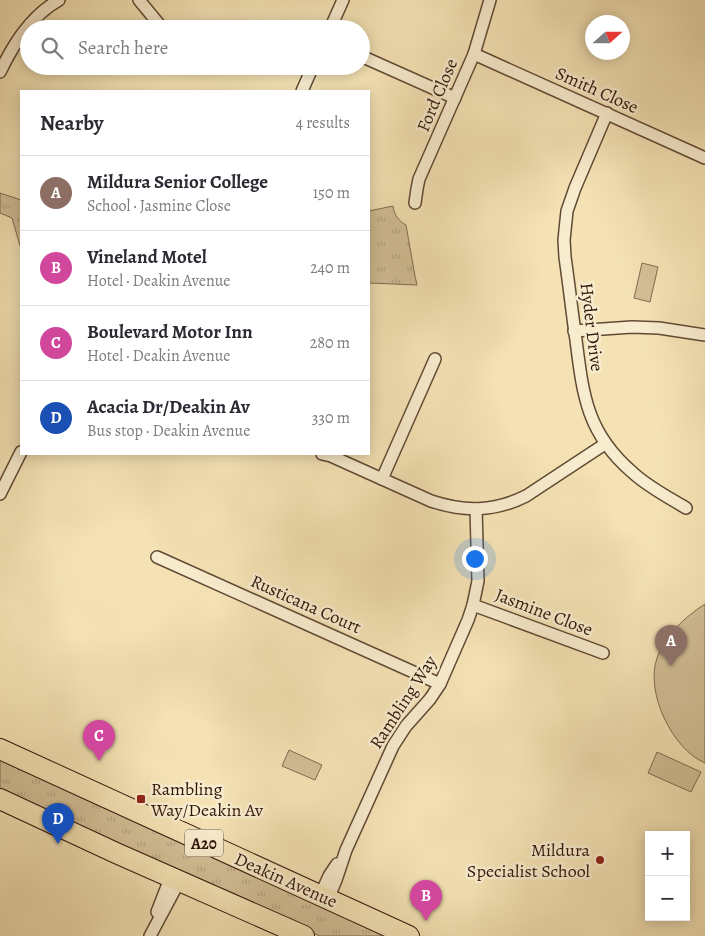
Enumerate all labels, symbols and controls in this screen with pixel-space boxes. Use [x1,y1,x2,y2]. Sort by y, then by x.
north arrow [585,15,630,60]
search box [20,20,370,75]
icon: search [38,34,66,62]
text: Search here [78,35,168,61]
street label: Ford Close [411,55,463,135]
street label: Smith Close [552,61,642,119]
text: Nearby [40,109,103,137]
text: 4 results [296,112,350,134]
text: Mildura Senior College [87,169,268,195]
text: A [51,182,61,204]
text: 150 m [313,182,350,204]
text: School · Jasmine Close [87,195,231,217]
text: Vineland Motel [87,244,207,270]
text: B [51,257,61,279]
text: 240 m [310,257,350,279]
text: Hotel · Deakin Avenue [87,270,231,292]
street label: Hyder Drive [575,281,609,373]
text: Boulevard Motor Inn [87,319,253,345]
text: C [51,332,61,354]
text: 280 m [310,332,350,354]
text: Hotel · Deakin Avenue [87,345,231,367]
text: Acacia Dr/Deakin Av [87,394,250,420]
text: D [50,407,62,429]
text: 330 m [312,407,350,429]
text: Bus stop · Deakin Avenue [87,420,250,442]
your location [462,546,488,572]
street label: Rusticana Court [247,569,365,639]
street label: Jasmine Close [492,582,596,642]
pin: A [655,625,687,666]
street label: Rambling Way [364,650,443,753]
pin: C [83,720,115,761]
place label: Rambling Way/Deakin Av [150,777,264,822]
marker: Rambling Way/Deakin Av [135,793,147,805]
pin: D [42,803,74,844]
road number: A20 [185,830,223,856]
map controls [645,831,690,921]
button: + [645,831,690,876]
place label: Mildura Specialist School [467,838,591,883]
street label: Deakin Avenue [231,847,341,913]
marker: Mildura Specialist School [594,854,606,866]
button: − [645,876,690,921]
pin: B [410,880,442,921]

